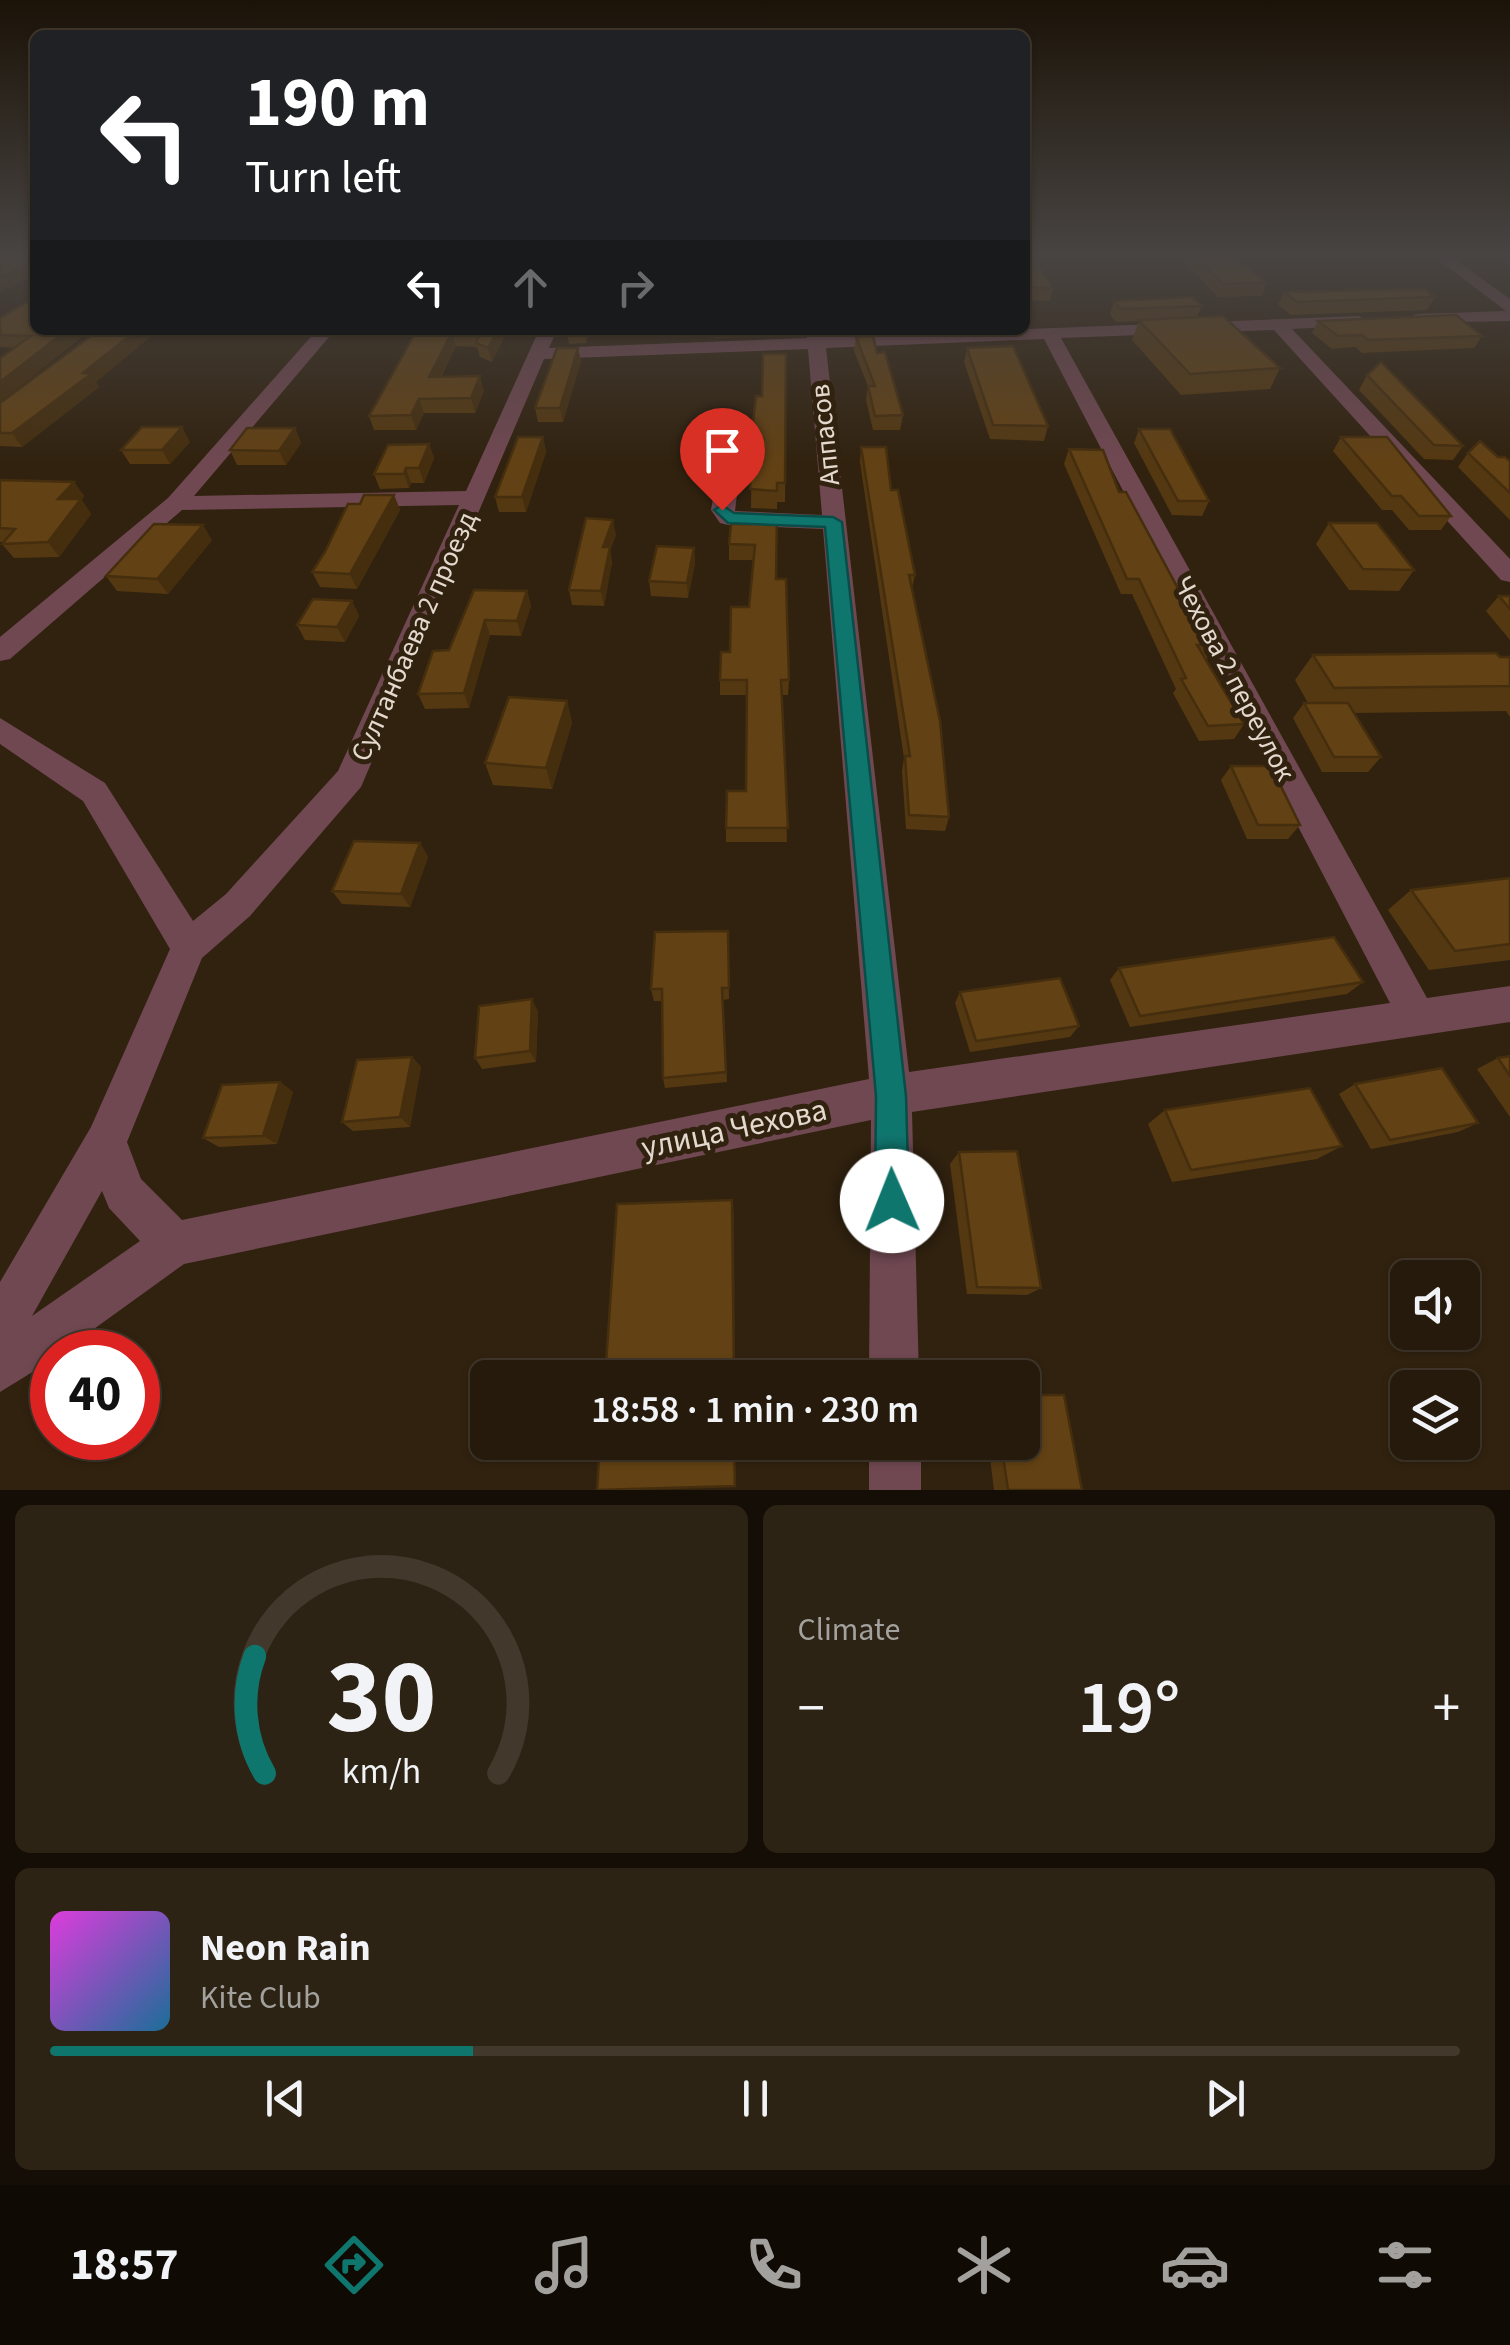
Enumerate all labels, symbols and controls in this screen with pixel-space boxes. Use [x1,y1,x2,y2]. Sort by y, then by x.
text: 190 m [245,53,430,153]
icon: left [80,70,210,200]
text: Turn left [245,146,401,210]
icon: left [398,260,453,315]
icon: ahead [503,260,558,315]
icon: right [608,260,663,315]
street label: Аппасов [800,382,850,488]
pin [680,408,765,511]
icon: arrive [695,423,750,478]
street label: Султанбаева 2 проезд [341,505,487,768]
street label: Чехова 2 переулок [1163,569,1305,788]
street label: улица Чехова [637,1087,831,1171]
position arrow [840,1149,944,1253]
map controls [1390,1260,1480,1460]
button: sound [1390,1260,1480,1350]
speed limit sign: 40 [30,1330,160,1460]
button: layers [1390,1370,1480,1460]
text: 18:58 · 1 min · 230 m [591,1383,919,1437]
text: Climate [798,1607,900,1653]
text: 30 [326,1625,436,1773]
text: 19° [1077,1655,1180,1762]
text: − [798,1670,825,1748]
text: + [1433,1670,1460,1748]
text: km/h [342,1746,421,1797]
text: Neon Rain [200,1921,371,1975]
text: Kite Club [200,1975,321,2021]
icon: previous [258,2071,313,2126]
icon: pause [728,2071,783,2126]
icon: next [1198,2071,1253,2126]
icon: directions [319,2230,389,2300]
icon: music [529,2230,599,2300]
icon: phone [739,2230,809,2300]
icon: climate [949,2230,1019,2300]
icon: car [1160,2230,1230,2300]
icon: filters [1370,2230,1440,2300]
text: 18:57 [70,2233,179,2297]

